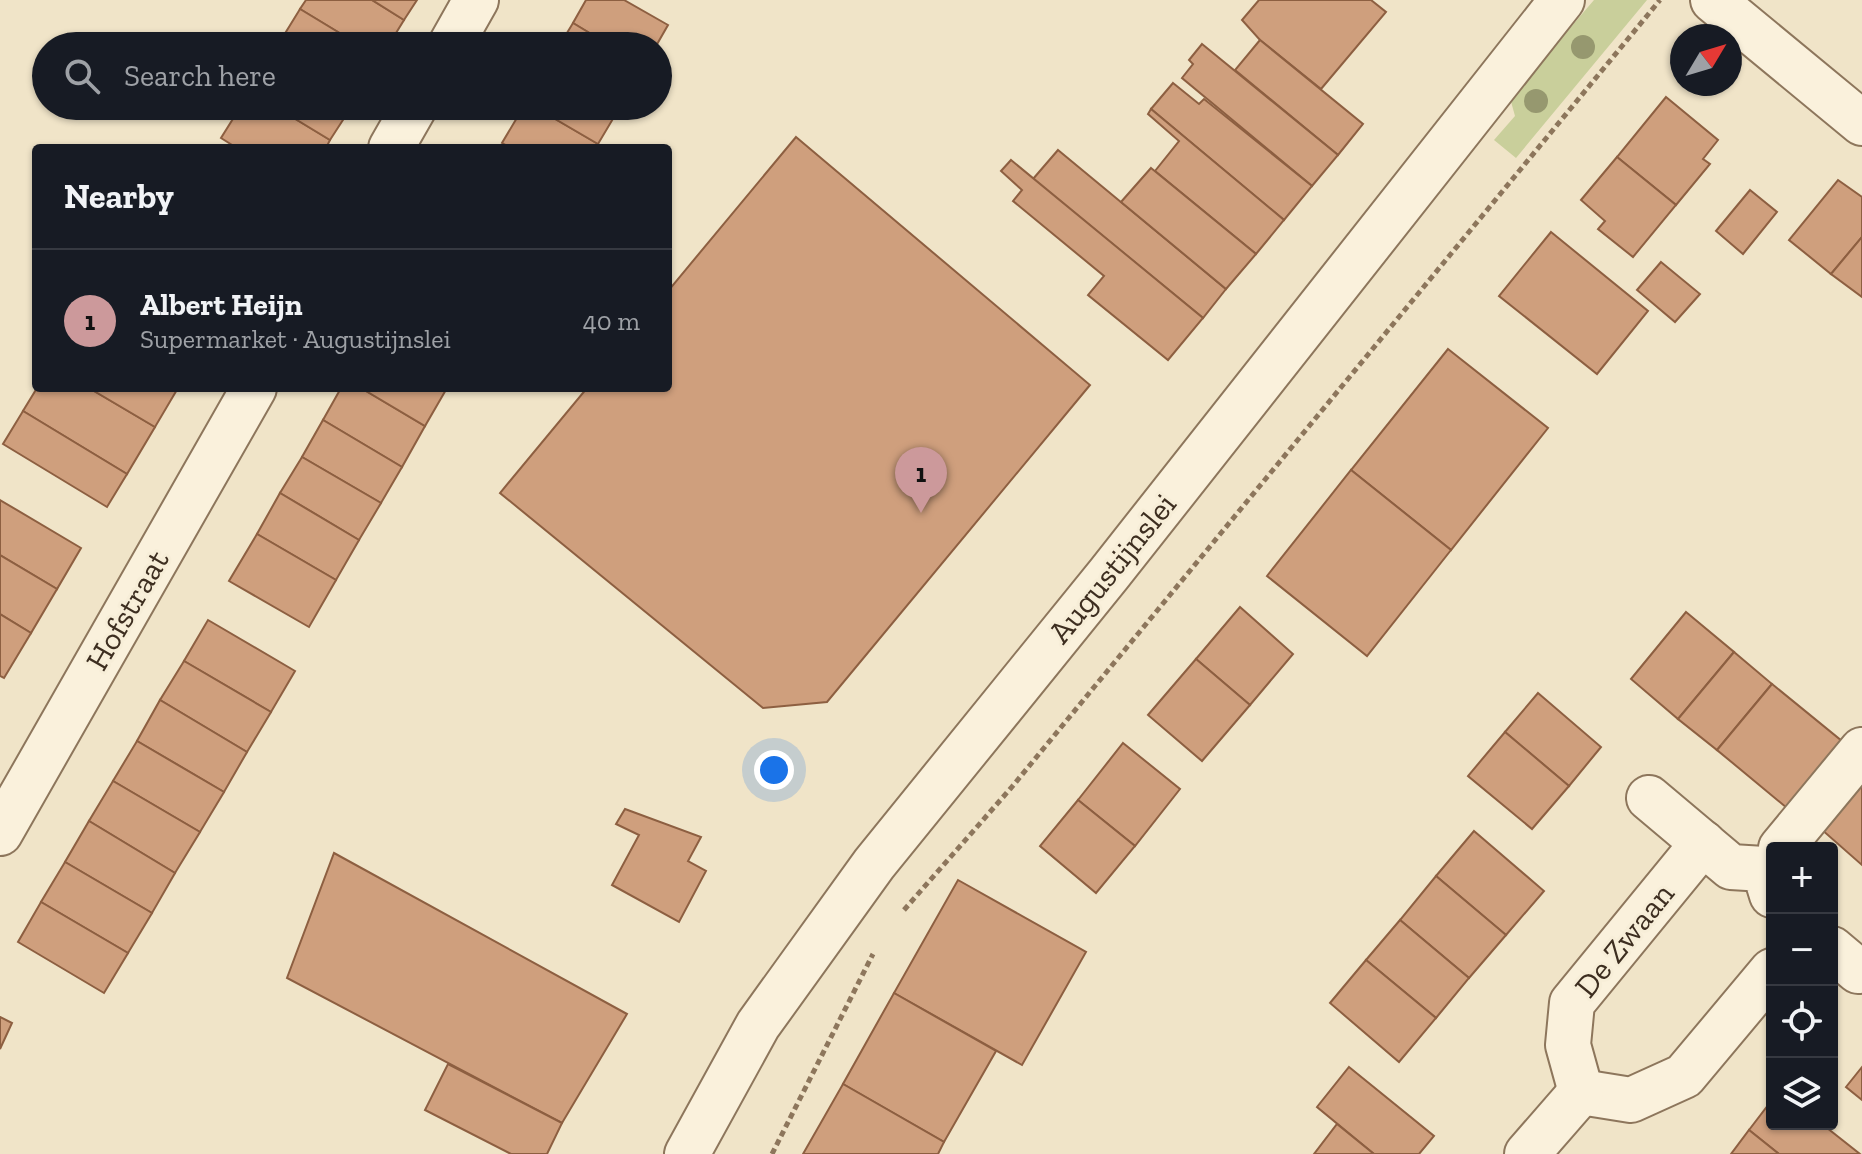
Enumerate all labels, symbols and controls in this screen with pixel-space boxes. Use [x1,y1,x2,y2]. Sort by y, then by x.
north arrow [1670,24,1742,96]
search box [32,32,672,120]
icon: search [60,54,104,98]
text: Search here [124,58,276,94]
text: Nearby [64,176,174,217]
text: Albert Heijn [140,287,302,323]
text: 1 [85,305,95,337]
text: 40 m [583,305,640,337]
text: Supermarket · Augustijnslei [140,323,451,355]
pin: 1 [895,447,947,513]
street label: Augustijnslei [1040,486,1184,650]
street label: Hofstraat [78,543,177,677]
your location [754,750,794,790]
map controls [1766,842,1838,1130]
button: + [1766,842,1838,914]
street label: De Zwaan [1566,875,1682,1005]
button: − [1766,914,1838,986]
button: locate [1766,986,1838,1058]
button: layers [1766,1058,1838,1130]

